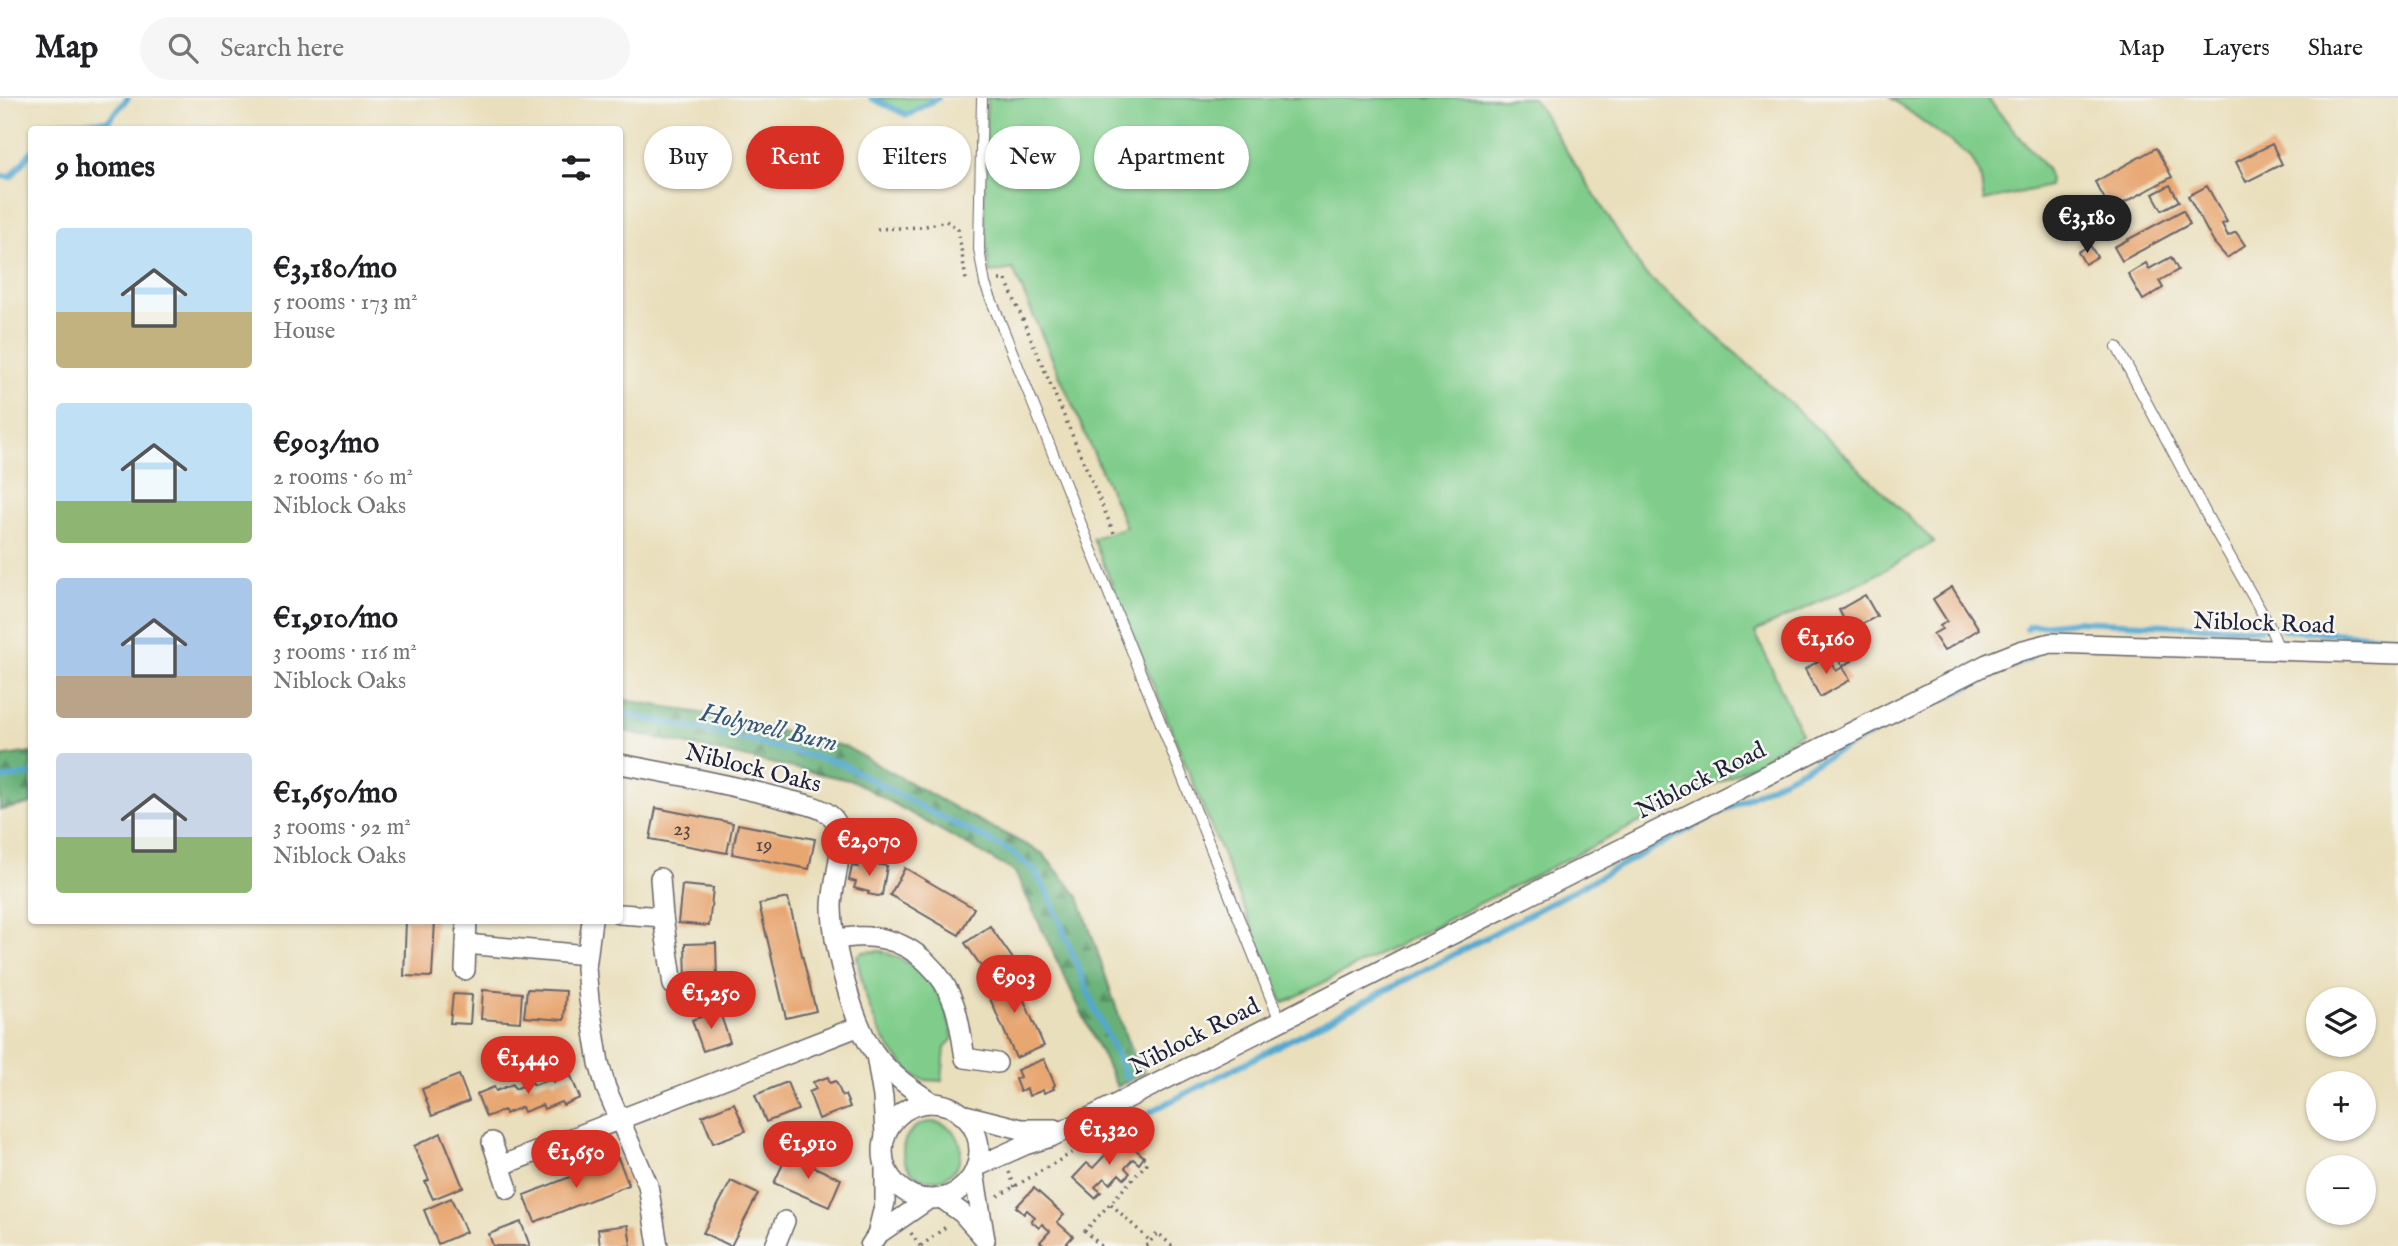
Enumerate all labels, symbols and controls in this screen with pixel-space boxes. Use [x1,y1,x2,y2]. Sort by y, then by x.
search box [140,17,630,80]
text: Map [35,27,98,69]
icon: search [164,29,202,67]
text: Search here [220,32,344,65]
text: Map [2119,33,2165,64]
text: Layers [2203,33,2270,64]
text: Share [2308,33,2363,64]
chip: Buy [644,126,732,189]
chip: Rent [746,126,844,189]
chip: Filters [858,126,971,189]
chip: New [985,126,1080,189]
chip: Apartment [1094,126,1249,189]
text: 9 homes [56,149,155,187]
icon: filters [557,149,595,187]
pin: €3,180 [2030,195,2144,255]
text: €3,180 [2058,203,2116,232]
text: €3,180/mo [273,250,397,288]
icon: home [112,256,196,340]
text: 5 rooms · 173 m² [273,288,418,317]
text: House [273,317,335,346]
text: €903/mo [273,425,379,463]
icon: home [112,431,196,515]
text: 2 rooms · 60 m² [273,463,413,492]
text: Niblock Oaks [273,492,406,521]
text: €1,910/mo [273,600,398,638]
icon: home [112,606,196,690]
street label: Niblock Road [2193,606,2335,642]
pin: €1,160 [1769,616,1883,676]
text: €1,160 [1797,624,1855,653]
text: 3 rooms · 116 m² [273,638,417,667]
text: Niblock Oaks [273,667,406,696]
water label: Holywell Burn [696,696,841,760]
street label: Niblock Road [1631,735,1771,827]
street label: Niblock Oaks [682,737,824,801]
text: €1,650/mo [273,775,397,813]
icon: home [112,781,196,865]
text: 3 rooms · 92 m² [273,813,411,842]
house number: 23 [673,816,691,843]
pin: €2,070 [812,818,926,878]
text: €2,070 [837,826,901,855]
house number: 19 [756,832,773,859]
text: Niblock Oaks [273,842,406,871]
pin: €903 [973,956,1055,1015]
text: €903 [992,963,1036,992]
pin: €1,250 [654,972,768,1031]
text: €1,250 [682,979,740,1008]
map controls [2306,987,2376,1225]
button: layers [2306,987,2376,1057]
street label: Niblock Road [1125,991,1265,1083]
pin: €1,440 [471,1037,585,1096]
text: €1,440 [497,1044,559,1073]
button: + [2306,1071,2376,1141]
pin: €1,320 [1052,1108,1166,1167]
text: €1,320 [1080,1115,1138,1144]
pin: €1,910 [751,1122,865,1181]
text: €1,910 [779,1129,837,1158]
pin: €1,650 [519,1130,633,1190]
text: €1,650 [547,1138,605,1167]
button: − [2306,1155,2376,1225]

